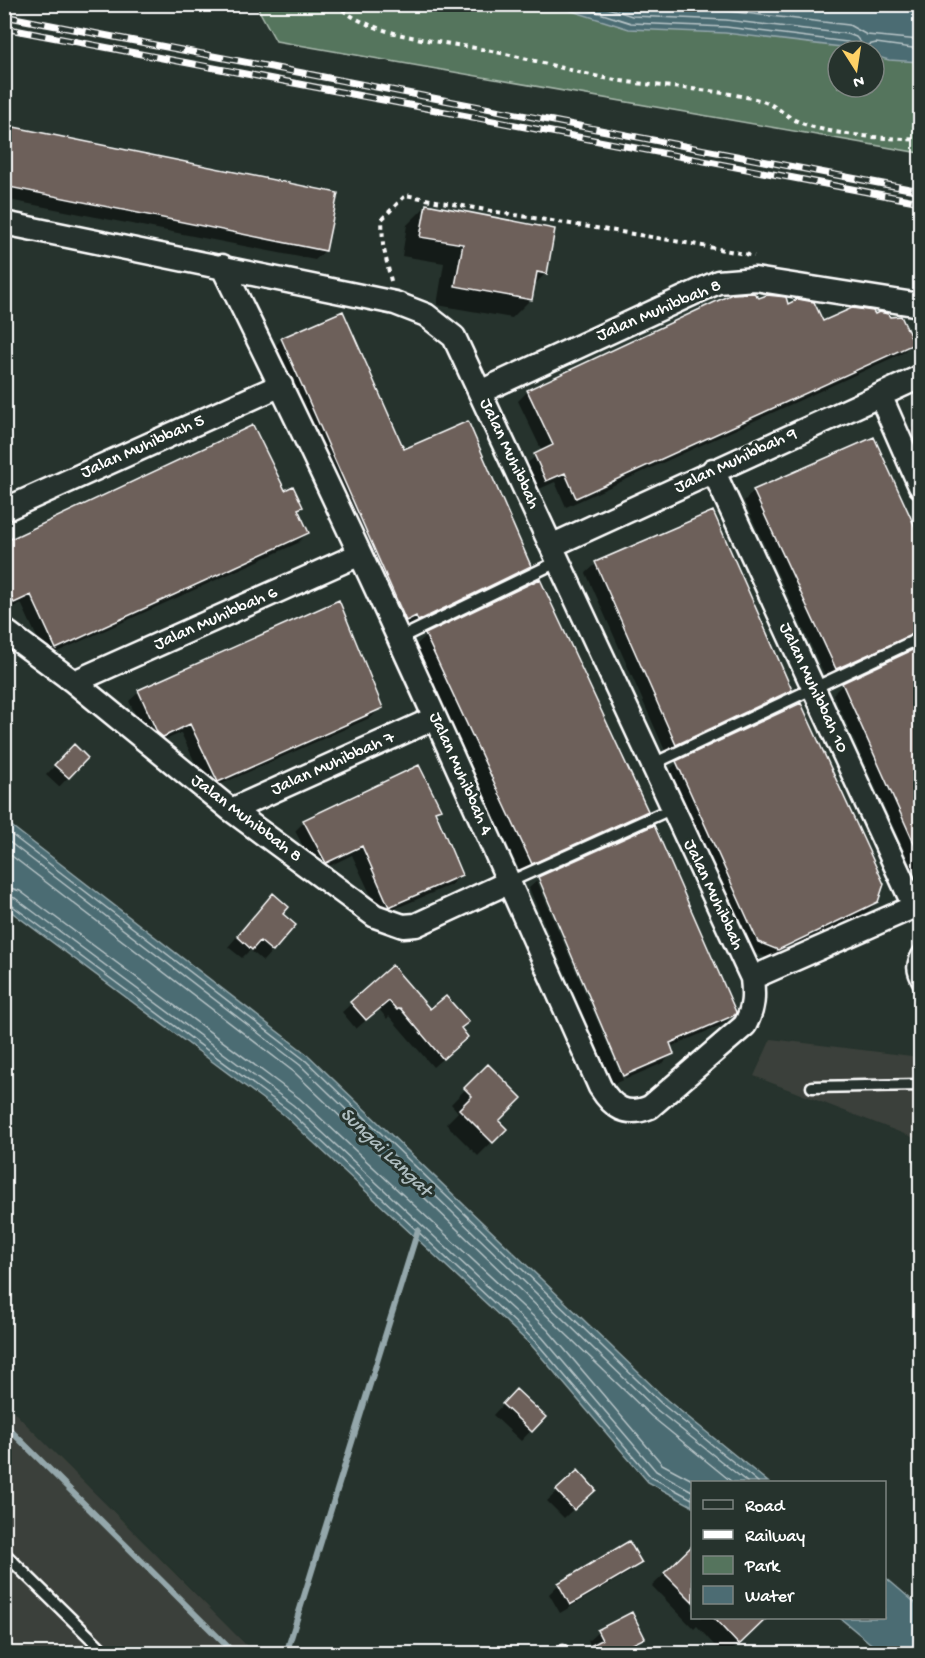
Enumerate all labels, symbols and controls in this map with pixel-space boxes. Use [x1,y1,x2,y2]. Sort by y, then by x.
north arrow [826,39,886,99]
text: N [851,70,865,91]
street label: Jalan Muhibbah 8 [593,275,725,347]
street label: Jalan Muhibbah [474,395,544,513]
street label: Jalan Muhibbah 5 [78,410,208,484]
street label: Jalan Muhibbah 9 [671,423,801,499]
street label: Jalan Muhibbah 6 [151,582,282,656]
street label: Jalan Muhibbah 10 [774,620,852,756]
street label: Jalan Muhibbah 4 [424,709,497,839]
street label: Jalan Muhibbah 7 [268,727,399,801]
street label: Jalan Muhibbah 8 [186,770,306,868]
street label: Jalan Muhibbah [678,836,748,954]
water label: Sungai Langat [334,1104,438,1205]
legend [691,1481,886,1619]
text: Road [745,1497,786,1518]
text: Railway [745,1527,805,1548]
text: Park [744,1557,781,1578]
text: Water [745,1587,795,1608]

